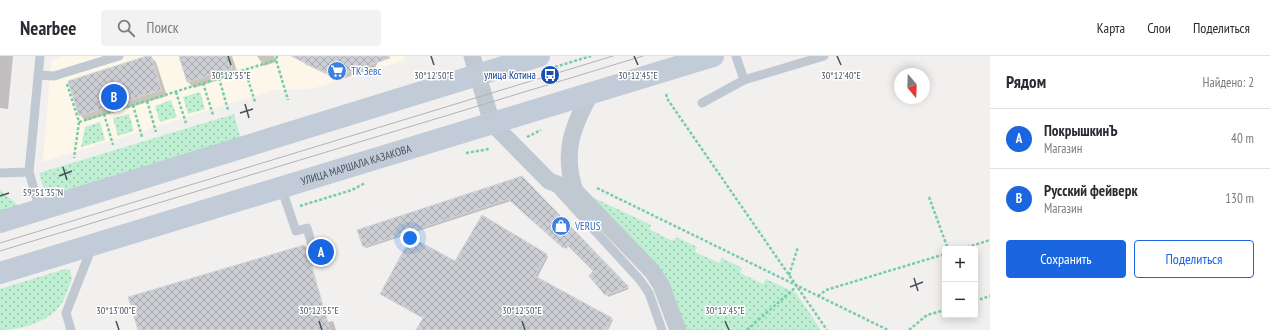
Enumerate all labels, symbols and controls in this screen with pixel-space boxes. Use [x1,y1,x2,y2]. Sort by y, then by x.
search box [101,10,381,46]
text: Nearbee [20,16,77,40]
icon: search [115,17,137,39]
text: Поиск [147,18,179,37]
text: Карта [1097,19,1125,37]
text: Слои [1147,19,1171,37]
text: Поделиться [1193,19,1250,37]
supermarket icon: ТК Зевс [326,60,348,82]
place label: ТК Зевс [351,64,381,78]
bus stop icon: улица Котина [539,64,561,86]
place label: улица Котина [484,68,536,82]
north arrow [894,68,930,104]
text: 30°12'55"E [211,69,251,82]
text: 30°12'50"E [414,69,454,82]
text: 30°12'45"E [618,69,658,82]
text: 30°12'40"E [821,69,861,82]
text: Рядом [1006,71,1046,93]
text: Найдено: 2 [1203,74,1254,91]
pin: B [101,82,127,112]
text: ПокрышкинЪ [1044,121,1118,140]
text: A [1016,130,1022,147]
text: 40 m [1231,130,1254,147]
text: Магазин [1044,140,1082,157]
street label: УЛИЦА МАРШАЛА КАЗАКОВА [299,141,414,188]
text: Русский фейверк [1044,181,1138,200]
text: 59°51'35"N [23,186,63,199]
text: B [1016,190,1022,207]
text: 130 m [1225,190,1254,207]
text: Магазин [1044,200,1082,217]
shop icon: VERUS [550,215,572,237]
place label: VERUS [574,219,601,233]
your location [400,228,420,248]
pin: A [308,237,334,267]
button: Сохранить [1006,240,1126,278]
button: Поделиться [1134,240,1254,278]
map controls [942,246,978,318]
button: + [942,246,978,282]
button: − [942,282,978,318]
text: 30°13'00"E [96,304,136,317]
text: 30°12'55"E [299,304,339,317]
text: 30°12'50"E [502,304,542,317]
text: 30°12'45"E [705,304,745,317]

